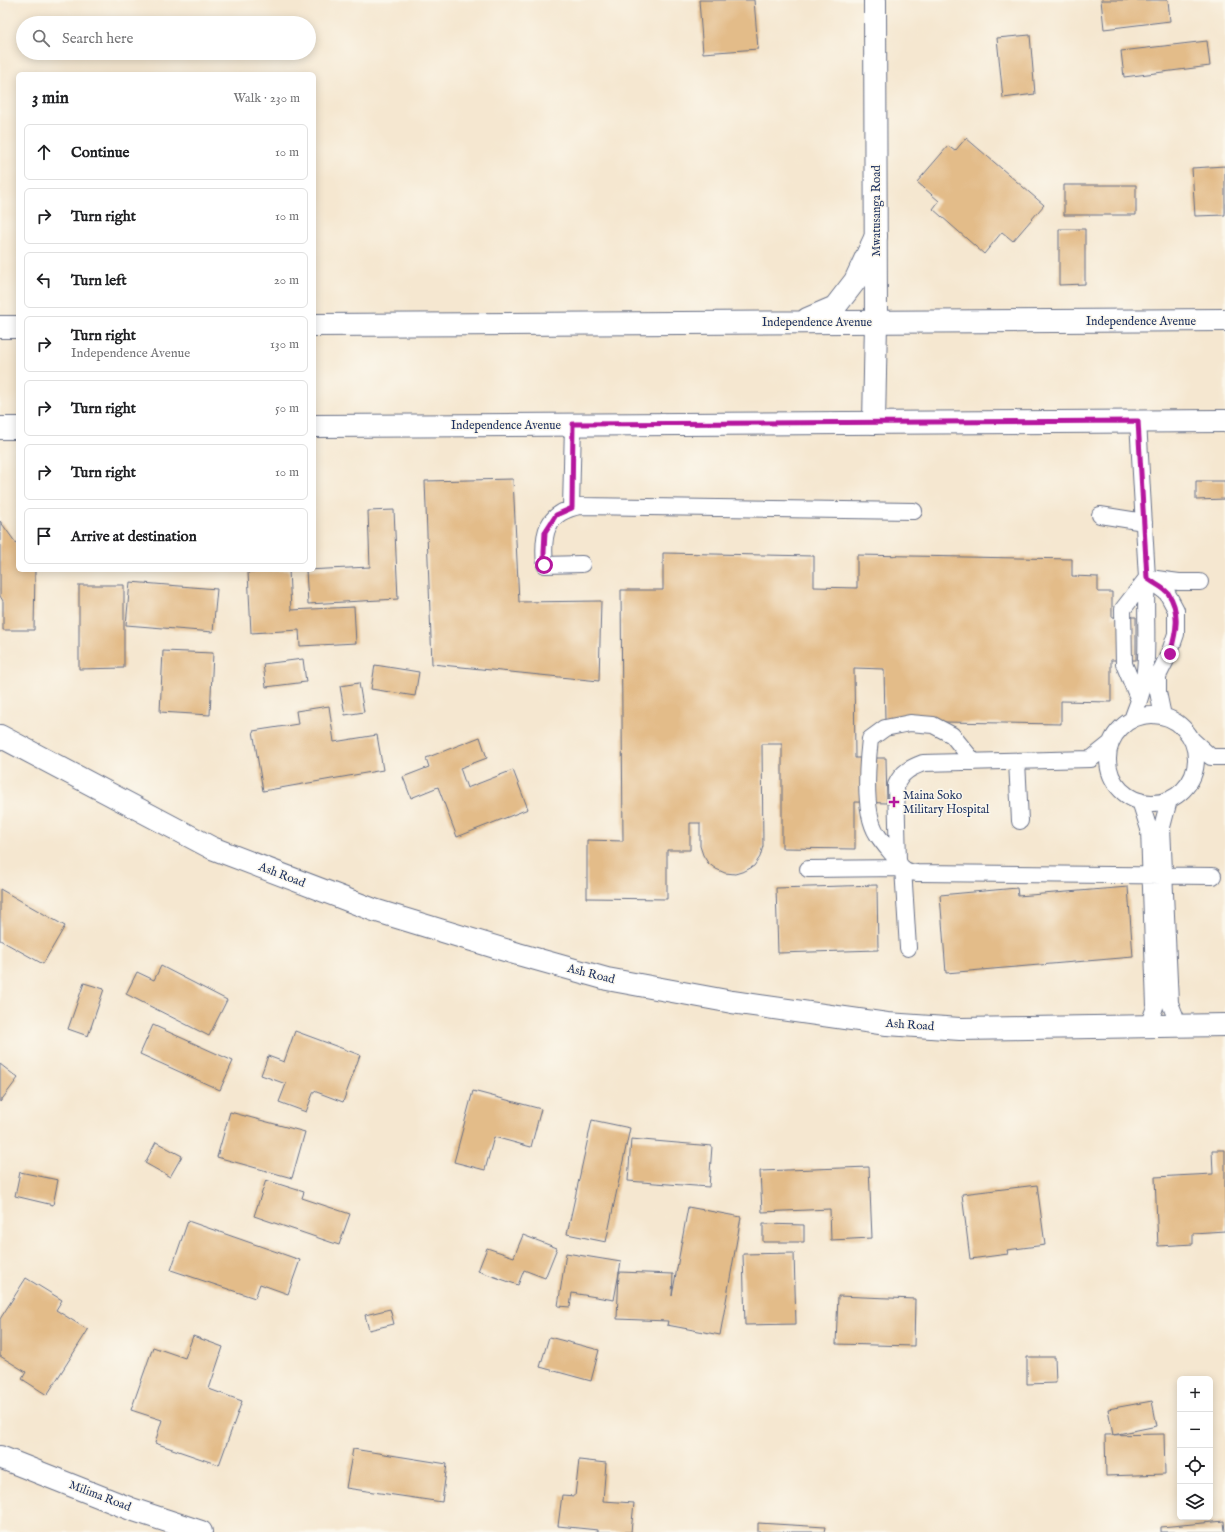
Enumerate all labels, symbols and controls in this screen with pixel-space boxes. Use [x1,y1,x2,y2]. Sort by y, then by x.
search box [16,16,316,60]
icon: search [30,27,52,49]
text: Search here [62,29,133,48]
text: 3 min [32,88,69,109]
text: Walk · 230 m [234,90,300,107]
icon: ahead [33,141,55,163]
text: Continue [71,143,129,162]
text: 10 m [275,144,299,161]
street label: Mwatusanga Road [869,165,884,257]
icon: right [33,205,55,227]
text: Turn right [71,207,136,226]
text: 10 m [275,208,299,225]
icon: left [33,269,55,291]
text: Turn left [71,271,127,290]
text: 20 m [274,272,299,289]
street label: Independence Avenue [1086,314,1197,330]
street label: Independence Avenue [762,315,873,331]
text: Turn right [71,326,136,345]
icon: right [33,333,55,355]
text: 130 m [270,336,299,353]
text: Independence Avenue [71,345,190,362]
icon: right [33,397,55,419]
text: Turn right [71,399,136,418]
text: 50 m [275,400,299,417]
street label: Independence Avenue [451,418,562,434]
icon: right [33,461,55,483]
text: Turn right [71,463,136,482]
text: 10 m [275,464,299,481]
icon: arrive [33,525,55,547]
text: Arrive at destination [71,527,197,546]
route start [535,556,553,574]
route end [1161,645,1179,663]
place label: Maina Soko Military Hospital [903,788,990,818]
marker: Maina Soko Military Hospital [888,796,900,808]
street label: Ash Road [256,859,308,891]
street label: Ash Road [565,961,617,987]
street label: Ash Road [884,1016,935,1034]
map controls [1177,1376,1213,1520]
button: + [1177,1376,1213,1412]
button: − [1177,1412,1213,1448]
button: locate [1177,1448,1213,1484]
street label: Milima Road [67,1477,134,1515]
button: layers [1177,1484,1213,1520]

